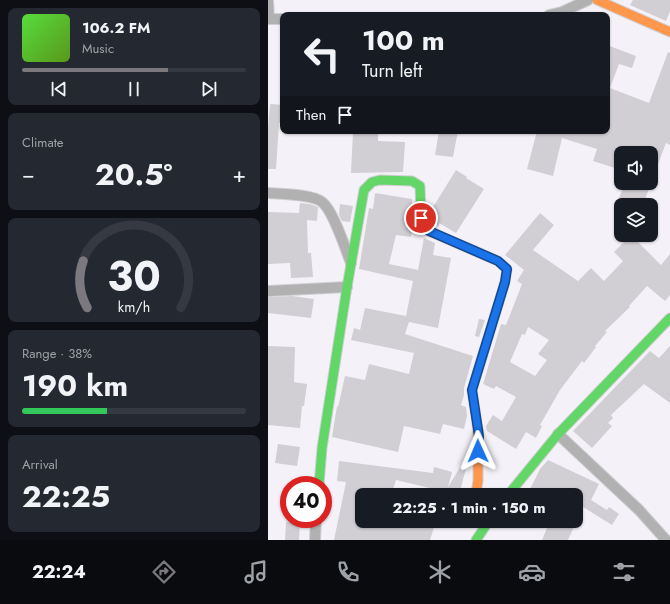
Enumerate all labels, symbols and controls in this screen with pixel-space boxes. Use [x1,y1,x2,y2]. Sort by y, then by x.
text: 106.2 FM [82,17,150,39]
text: 100 m [362,20,445,61]
icon: left [296,28,348,80]
text: Music [82,39,114,58]
text: Turn left [362,58,422,84]
icon: previous [48,78,70,100]
icon: pause [123,78,145,100]
icon: next [198,78,220,100]
text: Then [296,104,326,126]
icon: arrive [334,104,356,126]
text: Climate [22,133,63,152]
map controls [614,146,658,242]
button: sound [614,146,658,190]
text: 20.5° [95,153,172,196]
text: − [22,158,35,190]
text: + [232,158,246,190]
button: layers [614,198,658,242]
pin [404,201,438,235]
icon: arrive [410,207,432,229]
text: 30 [107,246,161,307]
text: km/h [118,297,150,317]
text: Range · 38% [22,344,92,363]
text: 190 km [22,364,128,407]
position arrow [457,430,499,472]
text: Arrival [22,455,58,474]
text: 22:25 [22,475,110,518]
speed limit sign: 40 [280,476,332,528]
text: 22:25 · 1 min · 150 m [393,497,545,519]
icon: directions [150,558,178,586]
icon: music [242,558,270,586]
icon: phone [334,558,362,586]
icon: climate [426,558,454,586]
icon: car [518,558,546,586]
icon: filters [610,558,638,586]
text: 22:24 [32,559,86,585]

